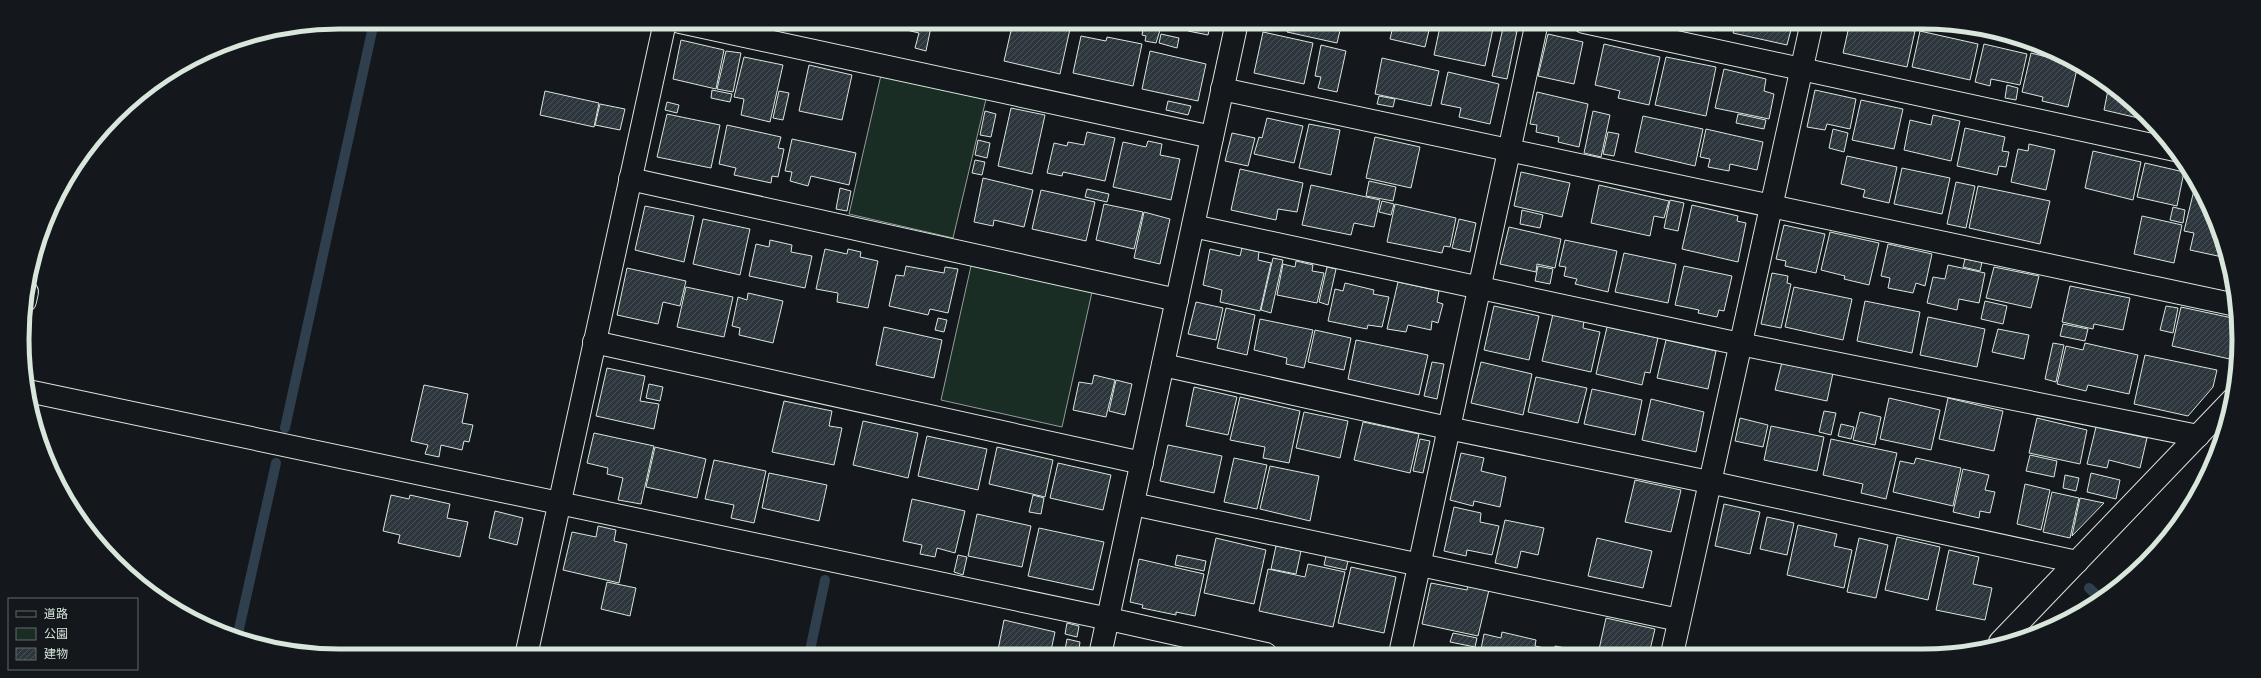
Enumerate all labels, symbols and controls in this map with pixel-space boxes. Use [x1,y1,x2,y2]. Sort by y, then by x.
legend [8,598,138,670]
text: 道路 [44,606,68,622]
text: 公園 [44,626,68,642]
text: 建物 [44,646,68,662]

